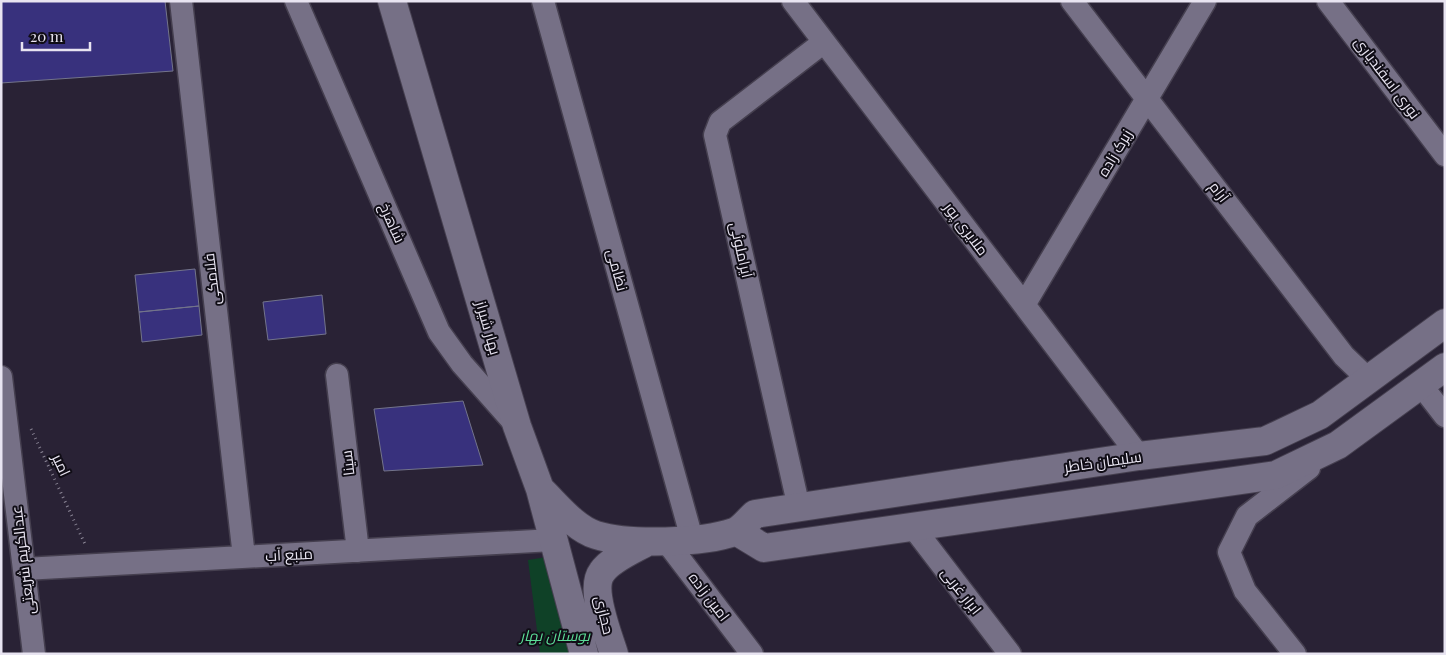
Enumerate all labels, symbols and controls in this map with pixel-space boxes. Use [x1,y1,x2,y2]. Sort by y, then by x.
scale bar [22,20,90,52]
text: 20 m [30,26,64,46]
street label: نوری اسفندیاری [1350,32,1425,123]
street label: زیرک زاده [1092,125,1136,180]
street label: آرام [1205,177,1234,207]
street label: ملایری پور [939,197,993,260]
street label: شاهرخ [373,199,411,247]
street label: آیراملوئی [725,220,758,280]
street label: نظامی [602,247,633,293]
street label: فلامکی [198,252,225,306]
street label: بهار شیراز [470,297,506,357]
street label: سلیمان خاطر [1062,446,1143,477]
street label: امیر [48,449,76,479]
street label: سینا [336,449,358,477]
street label: عبدالکریم شریعتی [5,505,40,616]
street label: منبع آب [265,543,313,567]
street label: ابرار غربی [936,563,987,619]
street label: امین زاده [684,568,735,625]
street label: حجازی [590,593,619,636]
park label: بوستان بهار [518,625,591,645]

